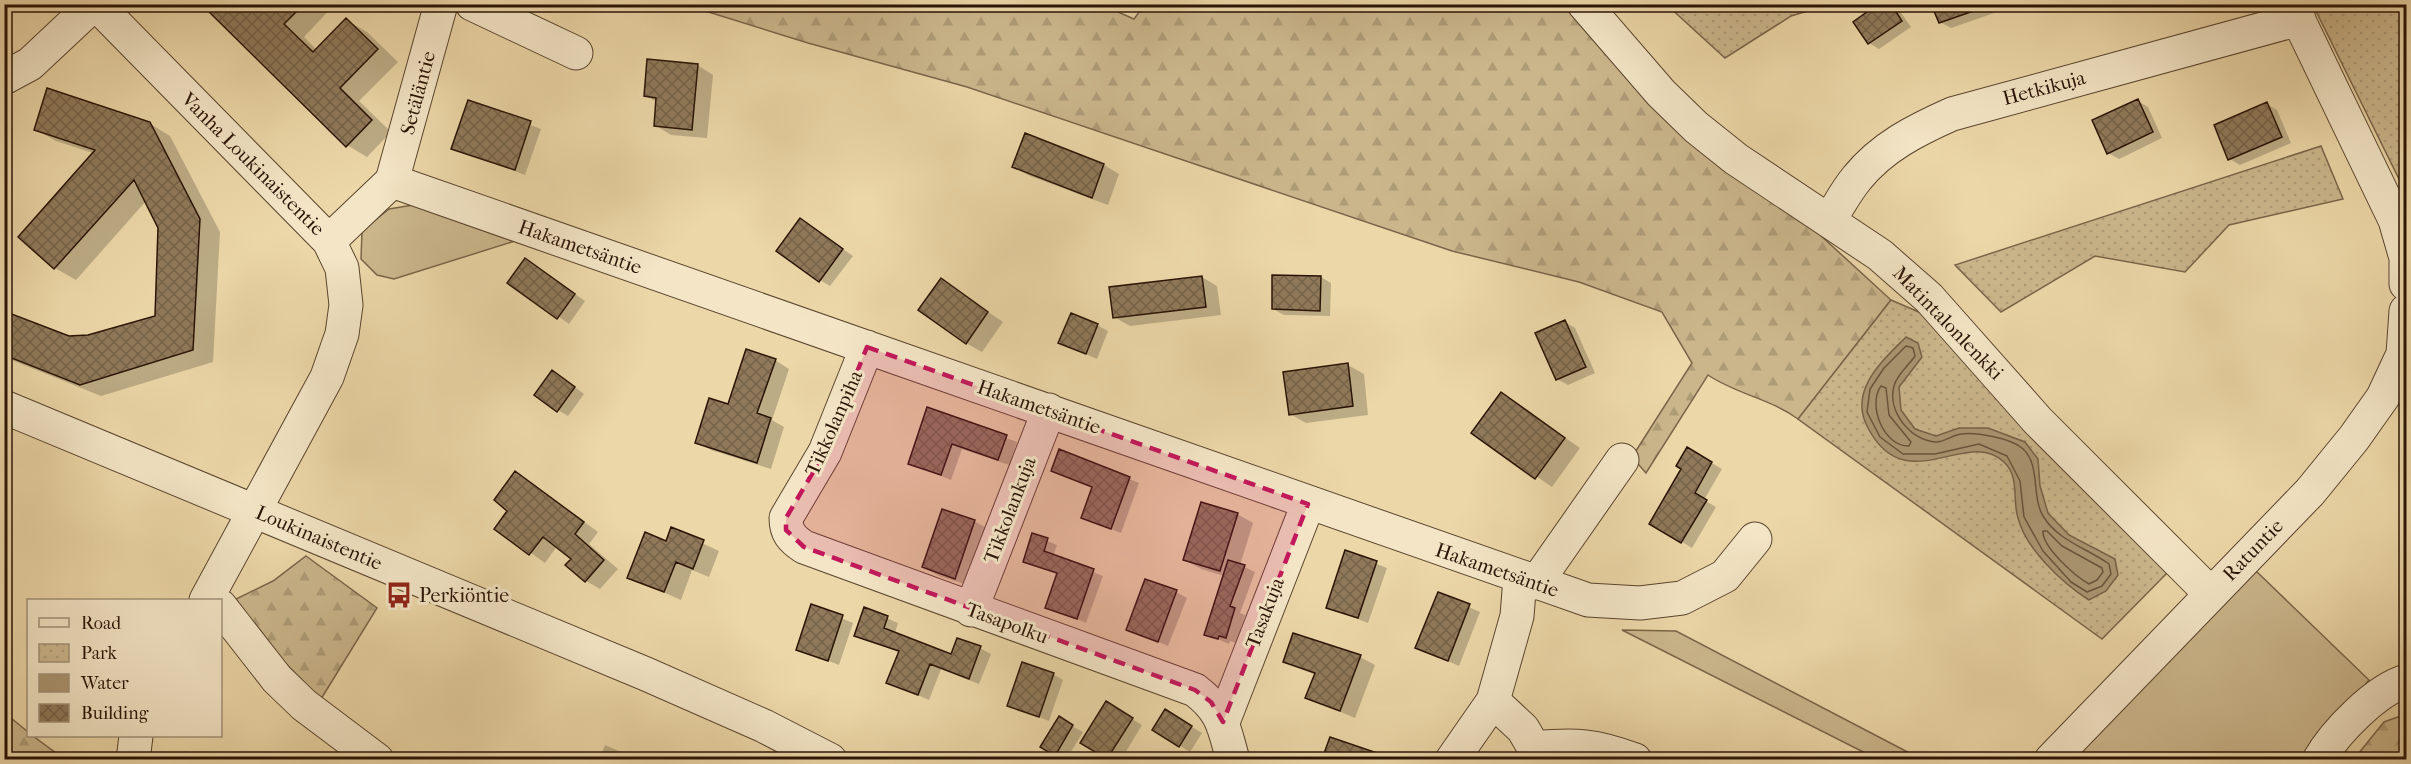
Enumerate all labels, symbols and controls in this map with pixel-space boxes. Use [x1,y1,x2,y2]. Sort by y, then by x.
street label: Setäläntie [396,49,440,137]
street label: Hetkikuja [2000,66,2089,110]
street label: Vanha Loukinaistentie [176,87,329,240]
street label: Hakametsäntie [515,215,645,279]
street label: Matintalonlenkki [1888,261,2008,385]
street label: Tikkolanpiha [801,366,868,479]
street label: Hakametsäntie [974,375,1104,439]
street label: Tikkolankuja [979,453,1041,566]
street label: Loukinaistentie [252,501,386,575]
street label: Ratuntie [2218,514,2288,586]
street label: Hakametsäntie [1432,538,1562,602]
street label: Tasakuja [1241,574,1289,652]
bus stop icon: Perkiöntie [384,580,414,610]
place label: Perkiöntie [419,584,509,607]
street label: Tasapolku [963,598,1052,649]
legend [27,599,222,737]
text: Road [81,613,121,634]
text: Park [81,643,118,664]
text: Water [80,673,129,694]
text: Building [81,703,149,724]

